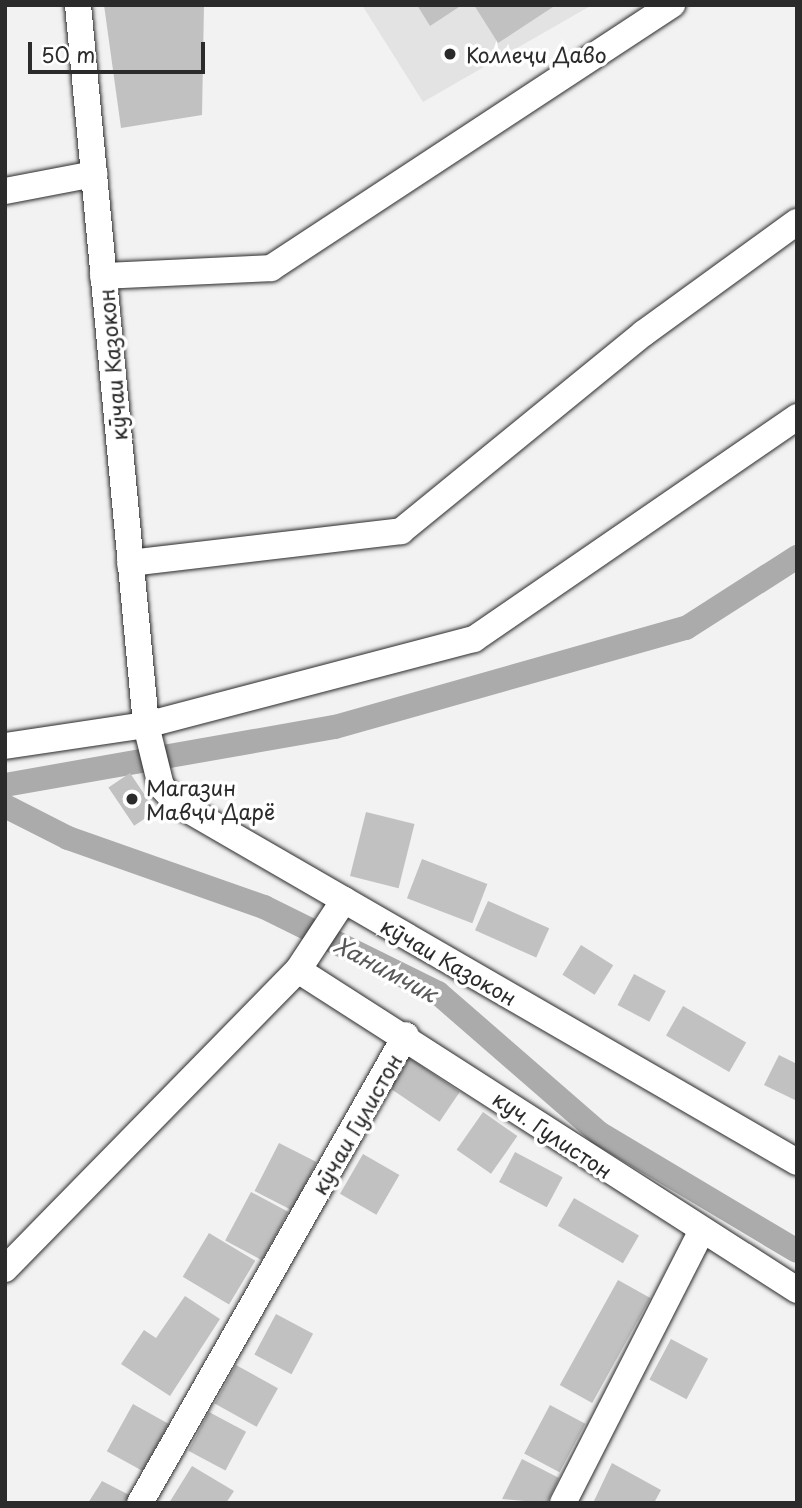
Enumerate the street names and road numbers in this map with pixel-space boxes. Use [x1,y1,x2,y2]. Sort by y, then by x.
street label: кӯчаи Казокон [93,287,131,443]
street label: кӯчаи Казокон [376,912,522,1010]
street label: кӯчаи Гулистон [306,1049,406,1199]
street label: куч. Гулистон [488,1085,618,1183]

